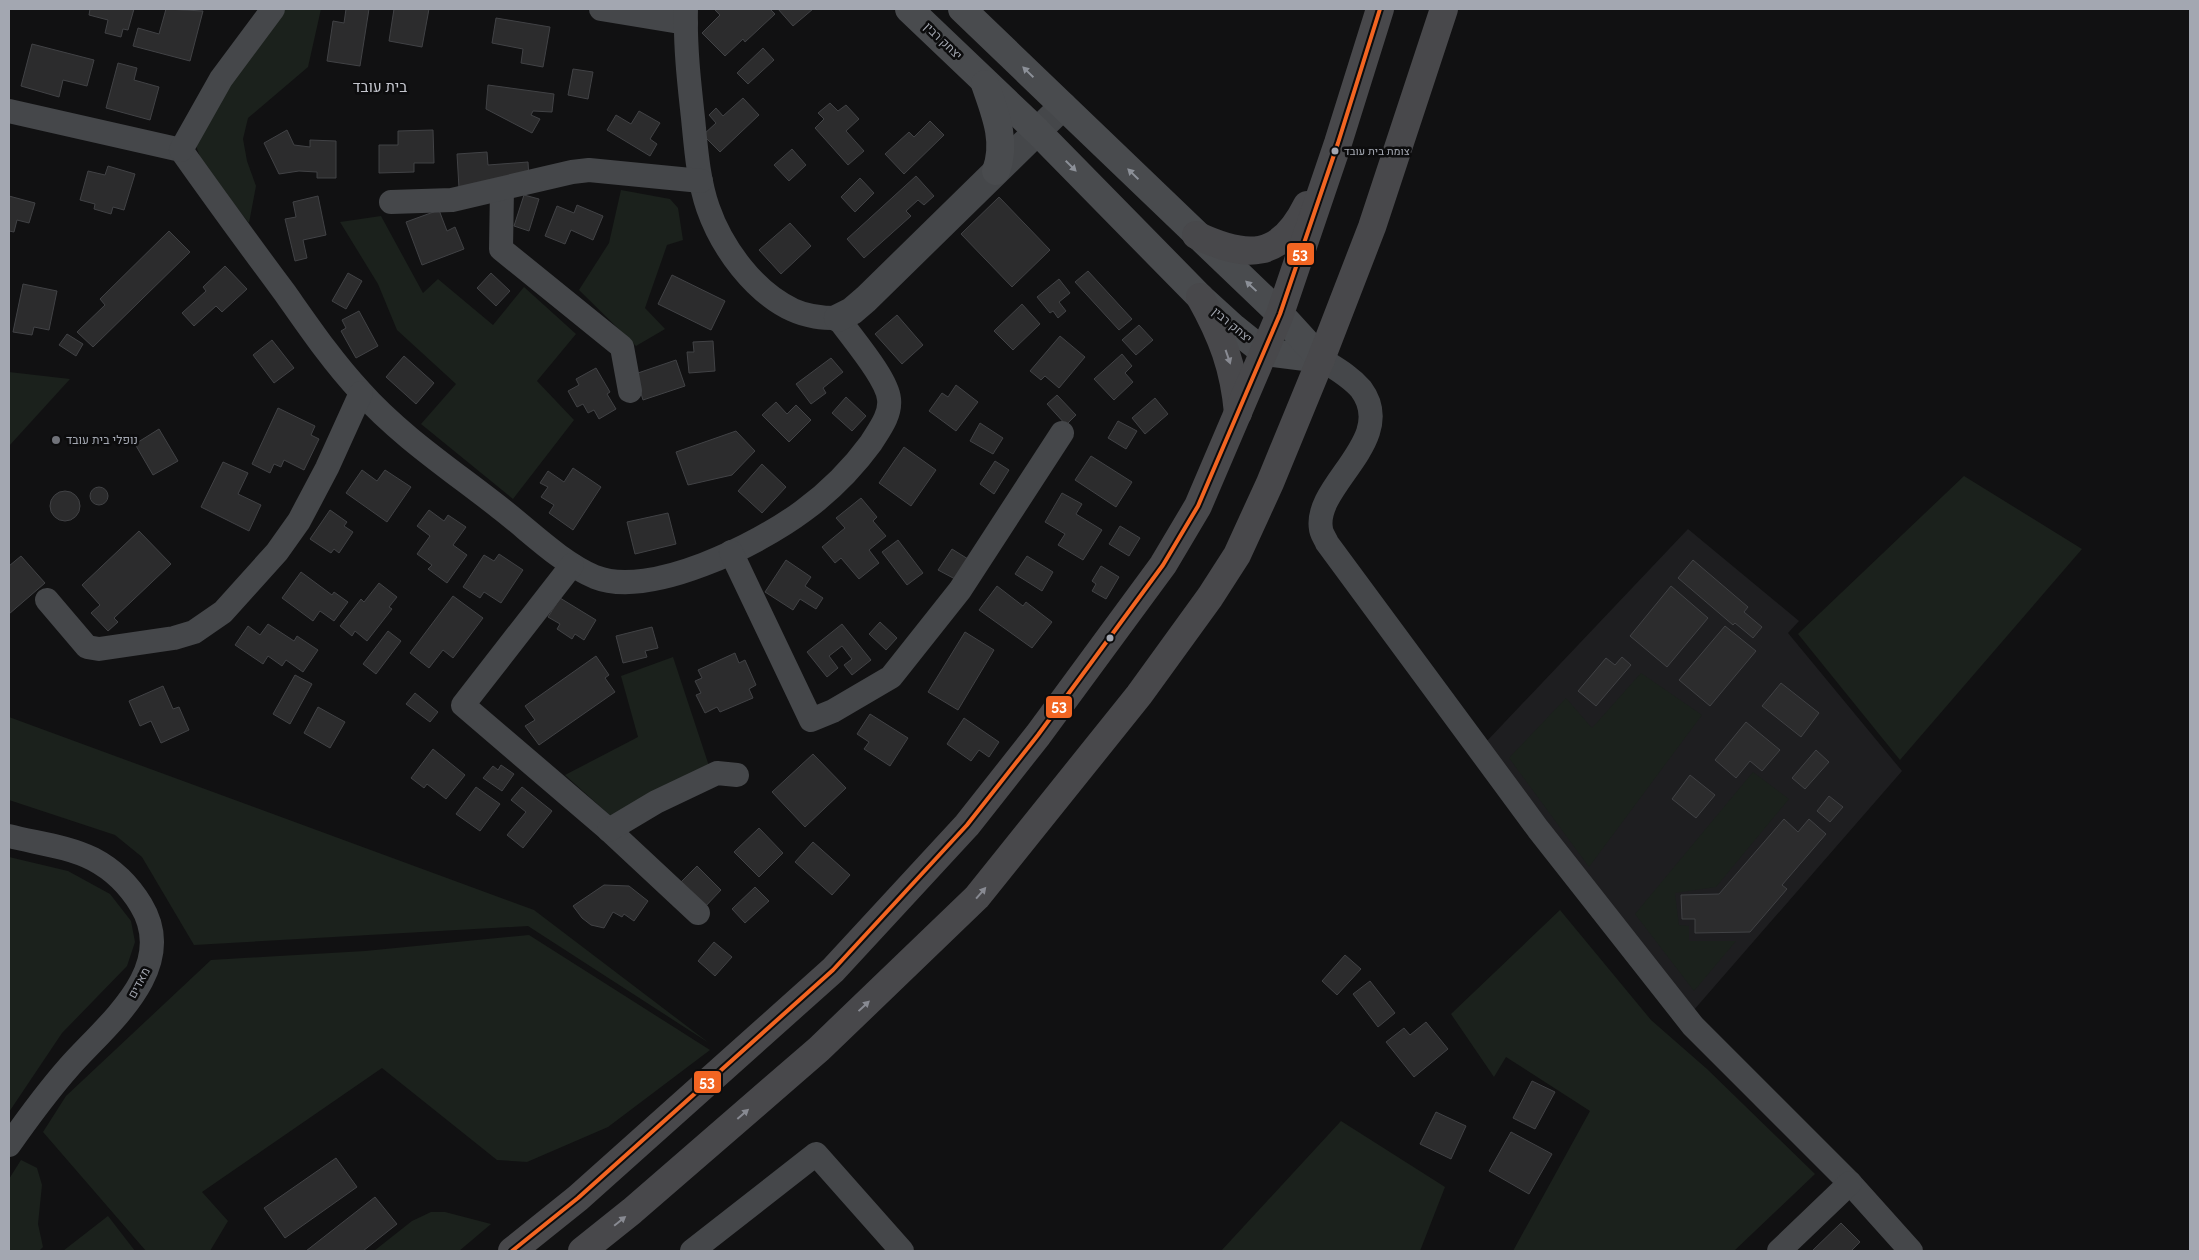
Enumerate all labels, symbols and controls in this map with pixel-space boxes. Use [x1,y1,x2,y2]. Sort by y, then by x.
street label: יצחק רבין [921,20,965,62]
one-way arrow [1022,66,1034,78]
district label: בית עובד [353,78,407,96]
place label: צומת בית עובד [1344,145,1410,158]
marker: צומת בית עובד [1330,146,1340,156]
one-way arrow [1065,160,1077,172]
one-way arrow [1127,168,1139,180]
line badge: 53 [1286,242,1315,266]
text: 53 [1292,246,1308,262]
one-way arrow [1245,280,1257,292]
street label: יצחק רבין [1209,304,1255,346]
one-way arrow [1225,349,1232,364]
place label: נופלי בית עובד [66,433,138,447]
marker: נופלי בית עובד [50,434,62,446]
unlabelled marker [1105,633,1115,643]
line badge: 53 [1045,695,1073,719]
text: 53 [1051,698,1067,714]
one-way arrow [975,886,986,899]
street label: מאדים [125,965,153,1001]
one-way arrow [858,1000,870,1012]
line badge: 53 [693,1070,722,1094]
text: 53 [699,1074,715,1090]
one-way arrow [737,1109,750,1120]
one-way arrow [613,1215,626,1226]

